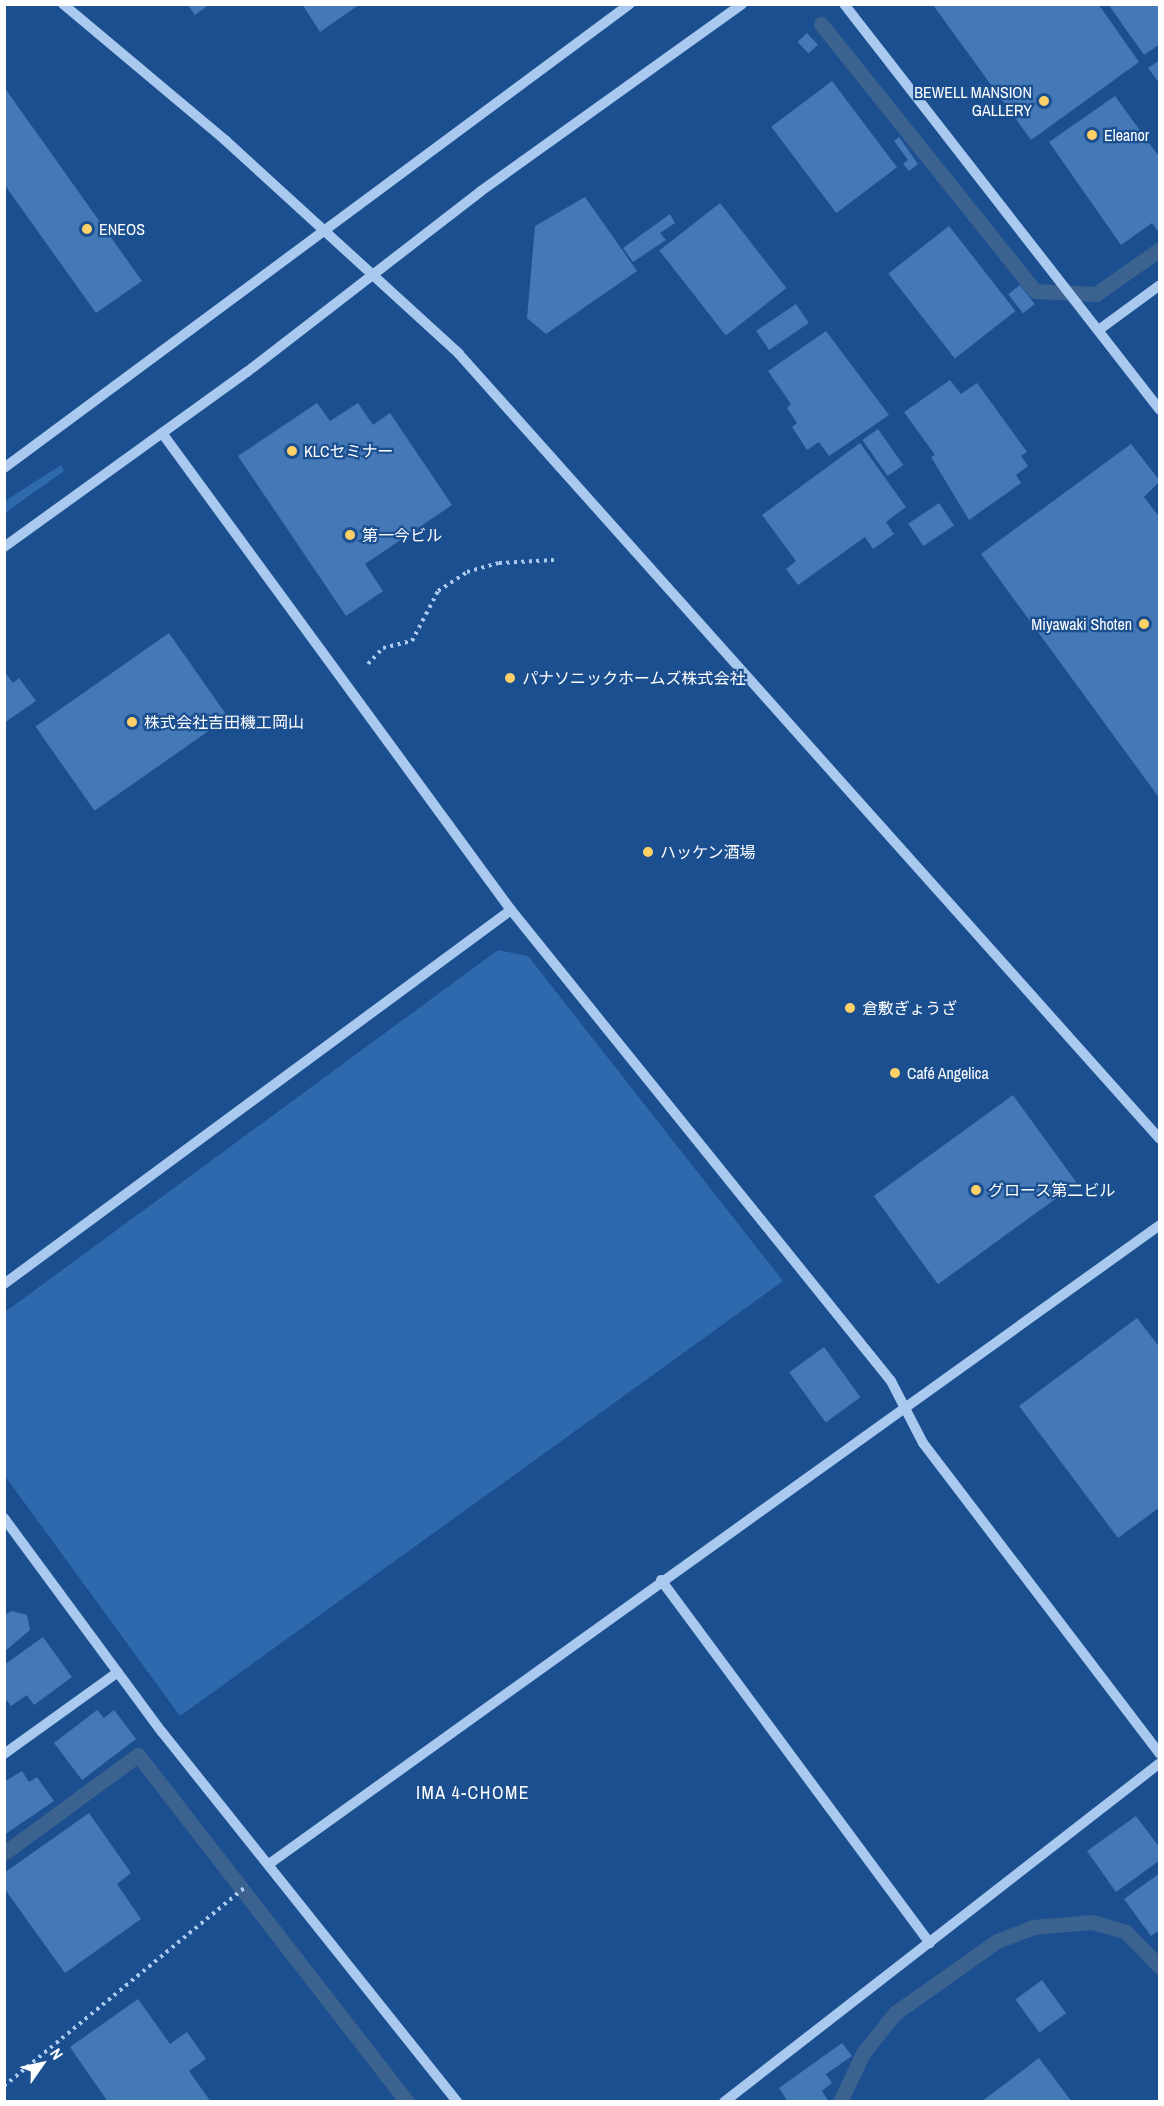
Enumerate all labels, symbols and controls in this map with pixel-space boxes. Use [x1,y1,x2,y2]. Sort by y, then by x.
place label: BEWELL MANSION GALLERY [914,82,1032,120]
marker: BEWELL MANSION GALLERY [1037,94,1051,108]
place label: Eleanor [1104,125,1149,145]
marker: Eleanor [1085,128,1099,142]
place label: ENEOS [99,219,145,239]
marker: ENEOS [80,222,94,236]
place label: KLCセミナー [304,441,394,461]
marker: KLCセミナー [285,444,299,458]
place label: 第一今ビル [362,525,442,545]
marker: 第一今ビル [343,528,357,542]
place label: Miyawaki Shoten [1031,614,1132,634]
marker: Miyawaki Shoten [1137,617,1151,631]
place label: パナソニックホームズ株式会社 [522,668,746,688]
marker: パナソニックホームズ株式会社 [503,671,517,685]
place label: 株式会社吉田機工岡山 [144,712,304,732]
marker: 株式会社吉田機工岡山 [125,715,139,729]
place label: ハッケン酒場 [660,842,756,862]
marker: ハッケン酒場 [641,845,655,859]
place label: 倉敷ぎょうざ [862,998,958,1018]
marker: 倉敷ぎょうざ [843,1001,857,1015]
place label: Café Angelica [907,1063,989,1083]
marker: Café Angelica [888,1066,902,1080]
place label: グロース第二ビル [988,1180,1116,1200]
marker: グロース第二ビル [969,1183,983,1197]
district label: IMA 4-CHOME [416,1782,530,1804]
north arrow [12,2034,72,2094]
text: N [45,2044,69,2064]

